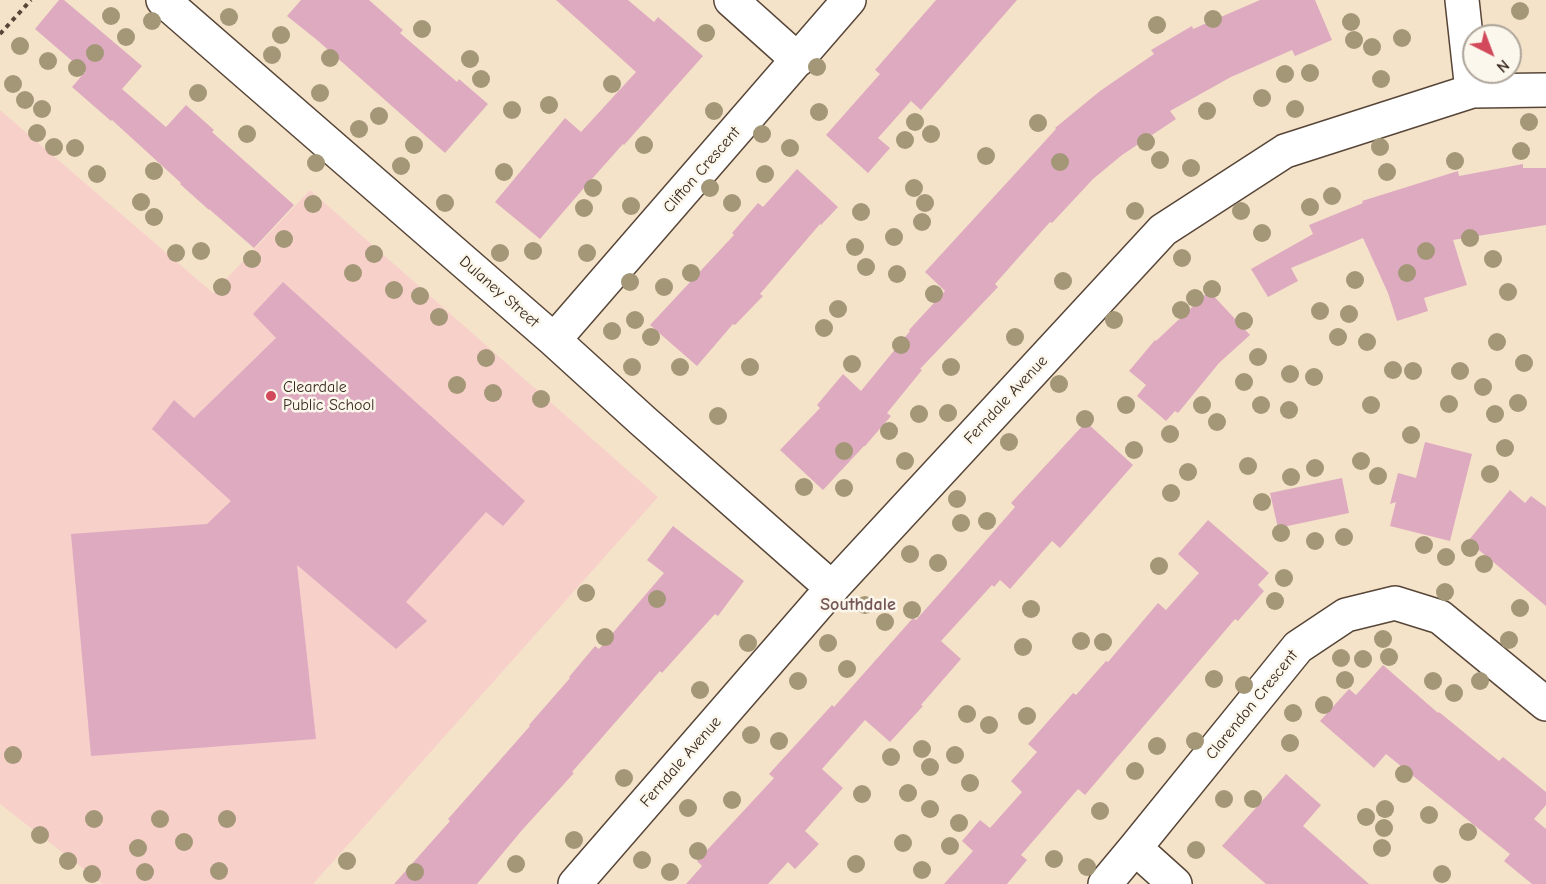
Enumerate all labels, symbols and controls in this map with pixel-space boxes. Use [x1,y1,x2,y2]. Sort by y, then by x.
north arrow [1462,24,1522,84]
text: N [1493,56,1513,76]
street label: Clifton Crescent [659,123,745,217]
street label: Dulaney Street [455,252,543,332]
street label: Ferndale Avenue [960,352,1052,448]
place label: Cleardale Public School [283,377,374,415]
marker: Cleardale Public School [264,389,278,403]
district label: Southdale [820,594,896,616]
street label: Clarendon Crescent [1202,646,1302,764]
street label: Ferndale Avenue [636,713,726,811]

